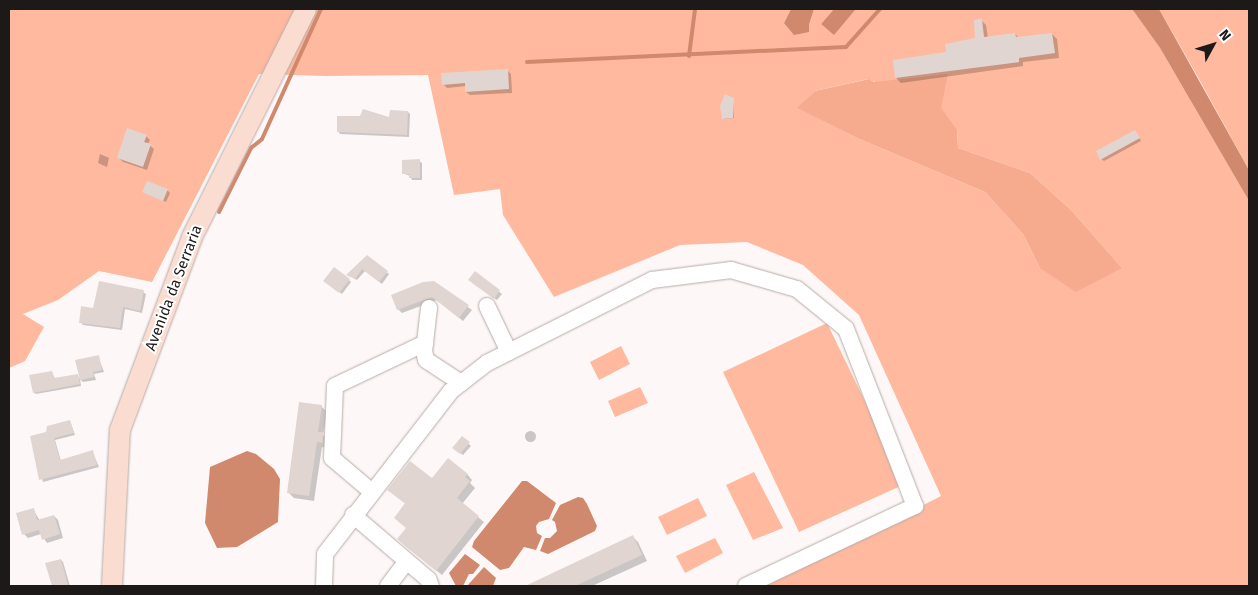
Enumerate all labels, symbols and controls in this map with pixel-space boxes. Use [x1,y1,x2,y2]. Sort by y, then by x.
north arrow [1188,20,1238,70]
text: N [1216,26,1235,44]
street label: Avenida da Serraria [142,223,206,353]

